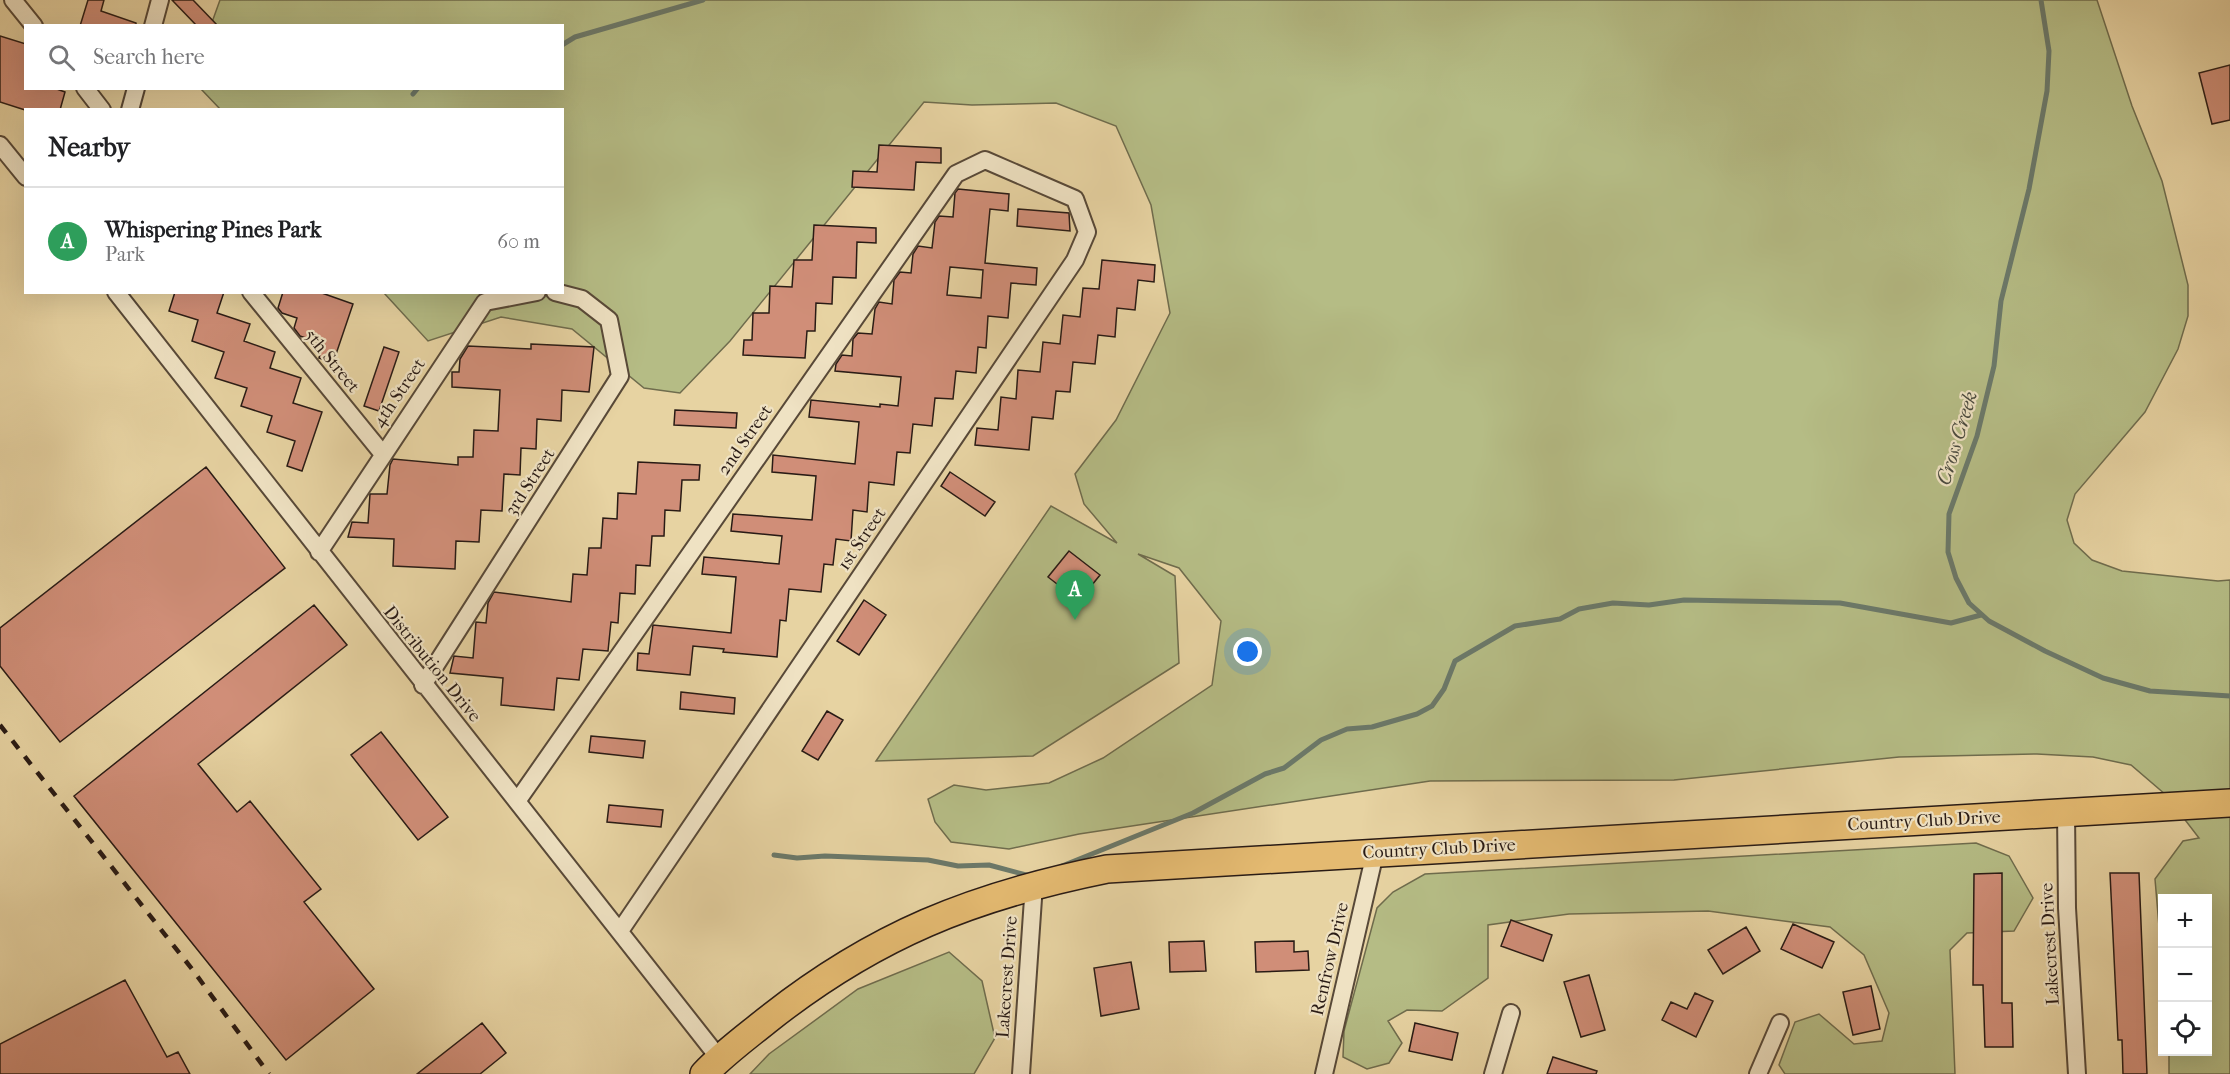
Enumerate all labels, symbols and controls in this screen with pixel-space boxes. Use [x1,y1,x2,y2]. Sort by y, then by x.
search box [24,24,564,90]
icon: search [45,41,78,74]
text: Search here [93,44,205,70]
text: Nearby [48,132,130,163]
text: Whispering Pines Park [105,217,321,243]
text: A [61,230,74,253]
text: 60 m [497,230,540,253]
text: Park [105,243,145,266]
street label: 5th Street [300,325,364,397]
street label: 4th Street [368,354,430,431]
water label: Cross Creek [1932,388,1982,488]
street label: 2nd Street [713,400,777,479]
street label: 3rd Street [501,444,560,520]
street label: 1st Street [833,503,891,574]
pin: A [1056,570,1094,620]
street label: Distribution Drive [379,602,485,726]
your location [1233,637,1262,666]
street label: Country Club Drive [1847,806,2001,836]
street label: Country Club Drive [1362,834,1516,864]
street label: Lakecrest Drive [2036,882,2064,1006]
map controls [2158,894,2212,1056]
button: + [2158,894,2212,948]
street label: Renfrow Drive [1307,900,1353,1018]
street label: Lakecrest Drive [992,915,1022,1039]
button: − [2158,948,2212,1002]
button: locate [2158,1002,2212,1056]

